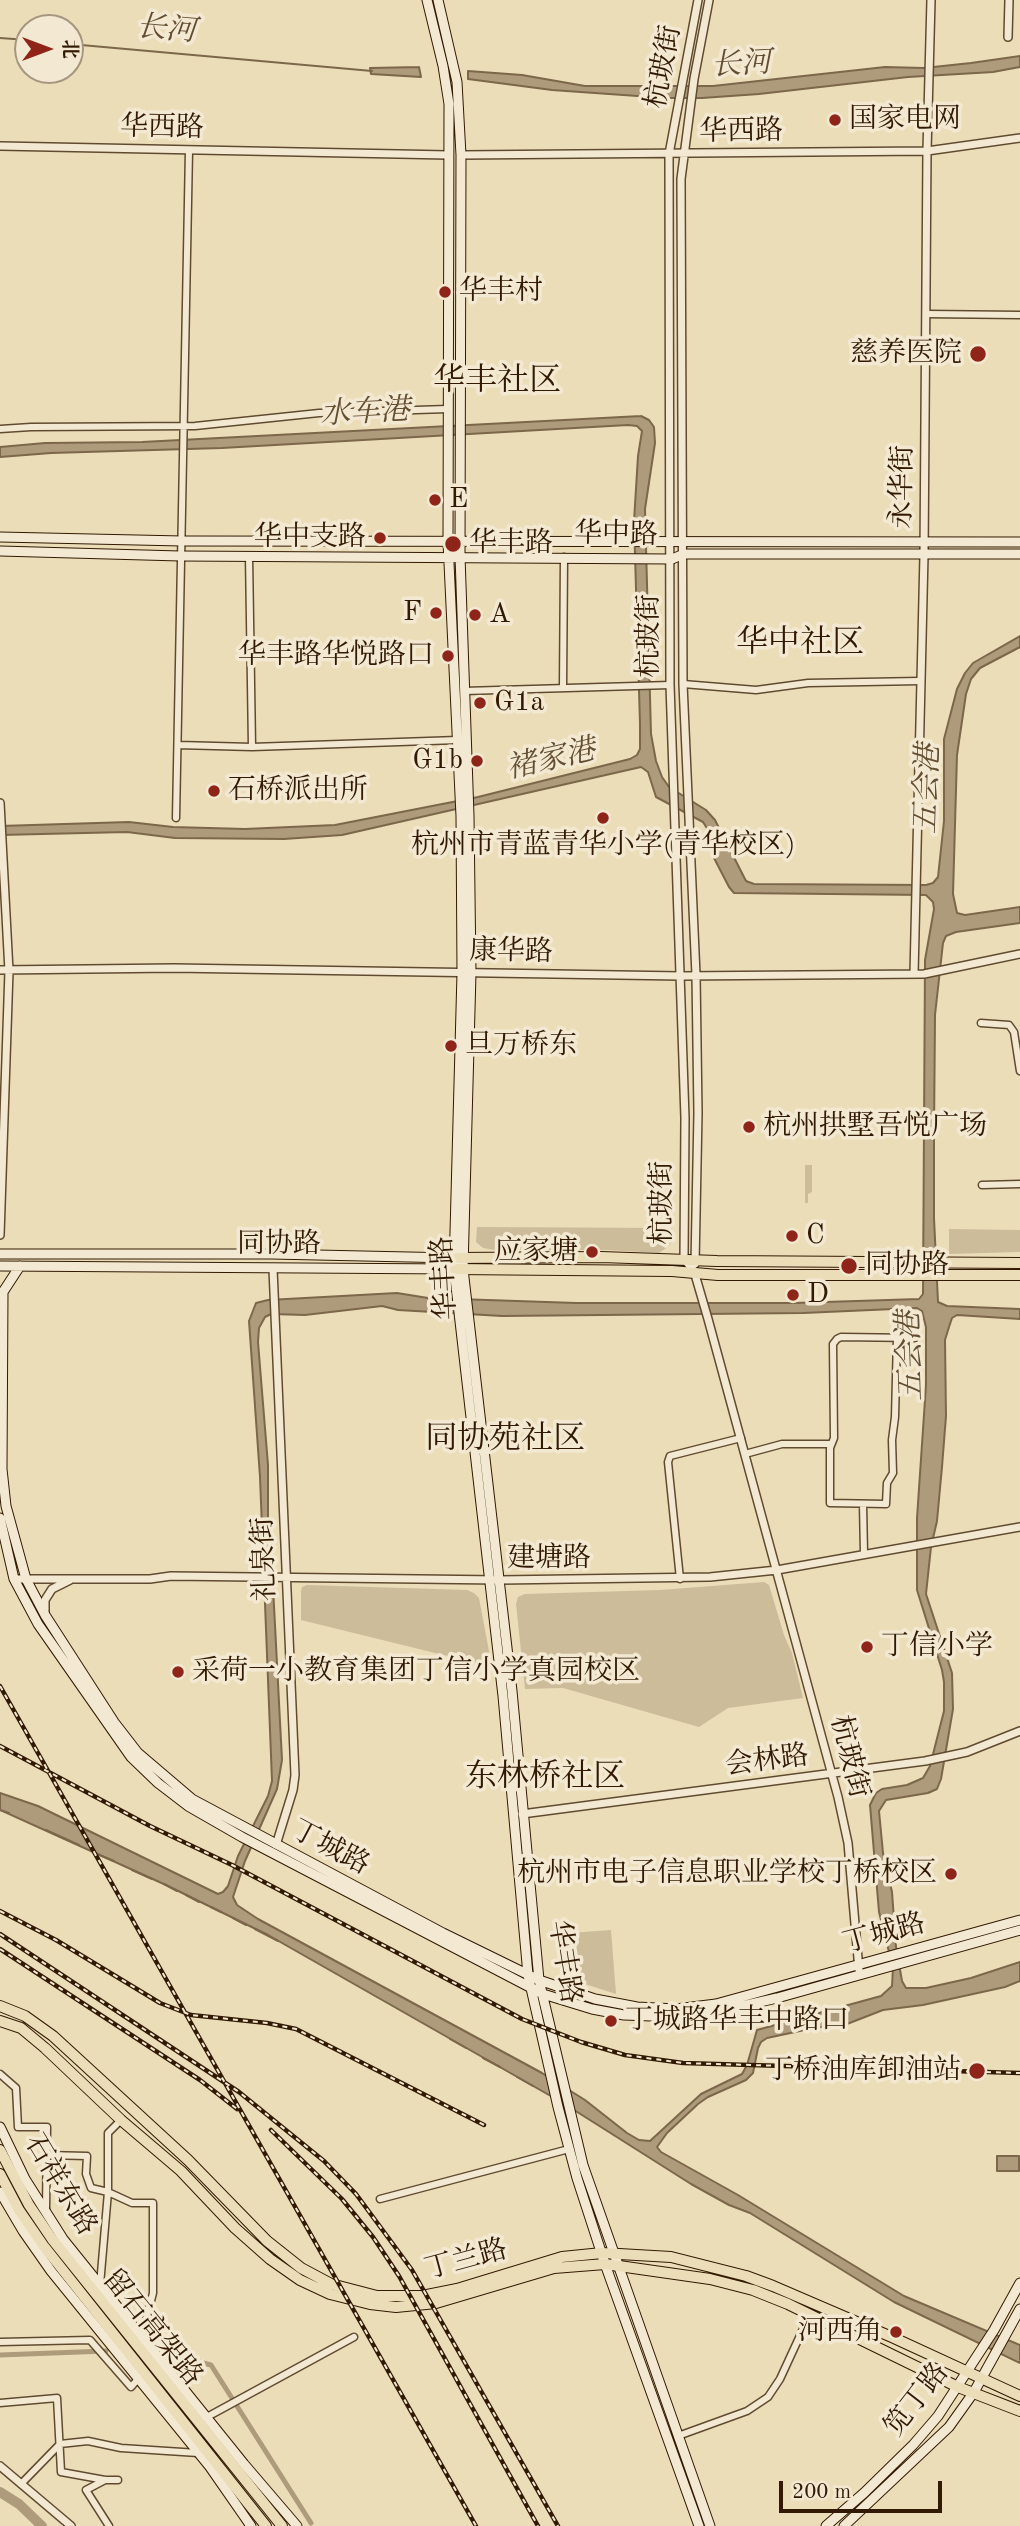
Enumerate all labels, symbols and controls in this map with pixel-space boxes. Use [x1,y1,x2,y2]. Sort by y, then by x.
water label: 长河 [135,9,197,51]
north arrow [14,14,84,84]
street label: 杭玻街 [639,23,689,111]
text: 北 [59,39,78,59]
water label: 长河 [710,45,772,85]
place label: 国家电网 [849,103,961,137]
street label: 华西路 [120,110,204,146]
marker: 国家电网 [827,112,843,128]
street label: 华西路 [699,114,783,150]
place label: 华丰村 [459,275,543,309]
marker: 华丰村 [437,284,453,300]
place label: 慈养医院 [850,337,962,371]
marker: 慈养医院 [968,344,988,364]
district label: 华丰社区 [433,363,561,401]
water label: 水车港 [319,393,411,433]
street label: 永华街 [885,445,921,529]
place label: E [449,483,468,517]
marker: E [427,492,443,508]
street label: 华中路 [574,517,658,553]
place label: 华中支路 [254,521,366,555]
place label: 华丰路 [469,527,553,561]
marker: 华中支路 [372,530,388,546]
marker: 华丰路 [443,534,463,554]
street label: 杭玻街 [633,594,667,678]
place label: F [403,596,422,630]
place label: A [489,598,510,632]
marker: F [428,605,444,621]
marker: A [467,607,483,623]
district label: 华中社区 [736,625,864,663]
place label: 华丰路华悦路口 [238,639,434,673]
marker: 华丰路华悦路口 [440,648,456,664]
place label: G1a [494,686,544,720]
marker: G1a [472,695,488,711]
water label: 褚家港 [503,732,599,788]
water label: 五会港 [908,743,948,835]
place label: G1b [412,744,463,778]
marker: G1b [469,753,485,769]
place label: 石桥派出所 [228,774,368,808]
marker: 石桥派出所 [206,783,222,799]
marker: 杭州市青蓝青华小学(青华校区) [595,810,611,826]
place label: 杭州市青蓝青华小学(青华校区) [411,829,795,863]
street label: 康华路 [469,934,553,970]
place label: 旦万桥东 [465,1029,577,1063]
marker: 旦万桥东 [443,1038,459,1054]
place label: 杭州拱墅吾悦广场 [763,1110,987,1144]
marker: 杭州拱墅吾悦广场 [741,1119,757,1135]
street label: 杭玻街 [646,1161,680,1245]
place label: C [806,1219,825,1253]
street label: 同协路 [237,1228,321,1262]
marker: C [784,1228,800,1244]
street label: 华丰路 [426,1235,464,1321]
place label: 应家塘 [494,1235,578,1269]
marker: 应家塘 [584,1244,600,1260]
place label: 同协路 [865,1249,949,1283]
marker: 同协路 [839,1256,859,1276]
place label: D [807,1278,829,1312]
marker: D [785,1287,801,1303]
water label: 五会港 [891,1310,931,1402]
district label: 同协苑社区 [425,1421,585,1459]
street label: 礼泉街 [247,1516,283,1602]
street label: 建塘路 [507,1542,591,1576]
place label: 丁信小学 [881,1630,993,1664]
marker: 丁信小学 [859,1639,875,1655]
place label: 采荷一小教育集团丁信小学真园校区 [192,1655,640,1689]
marker: 采荷一小教育集团丁信小学真园校区 [170,1664,186,1680]
street label: 杭玻街 [823,1712,875,1802]
street label: 会林路 [723,1739,811,1783]
district label: 东林桥社区 [465,1759,625,1797]
street label: 丁城路 [285,1813,375,1883]
place label: 杭州市电子信息职业学校丁桥校区 [517,1857,937,1891]
marker: 杭州市电子信息职业学校丁桥校区 [943,1866,959,1882]
street label: 丁城路 [839,1907,929,1961]
street label: 华丰路 [541,1918,587,2006]
place label: 丁城路华丰中路口 [625,2004,849,2038]
marker: 丁城路华丰中路口 [603,2013,619,2029]
place label: 丁桥油库卸油站 [765,2054,961,2088]
marker: 丁桥油库卸油站 [967,2061,987,2081]
street label: 石祥东路 [17,2128,103,2242]
street label: 丁兰路 [421,2233,511,2287]
street label: 留石高架路 [95,2263,209,2393]
place label: 河西角 [798,2315,882,2349]
marker: 河西角 [888,2324,904,2340]
street label: 笕丁路 [878,2357,956,2443]
scale bar [782,2466,945,2510]
text: 200 m [792,2482,851,2503]

